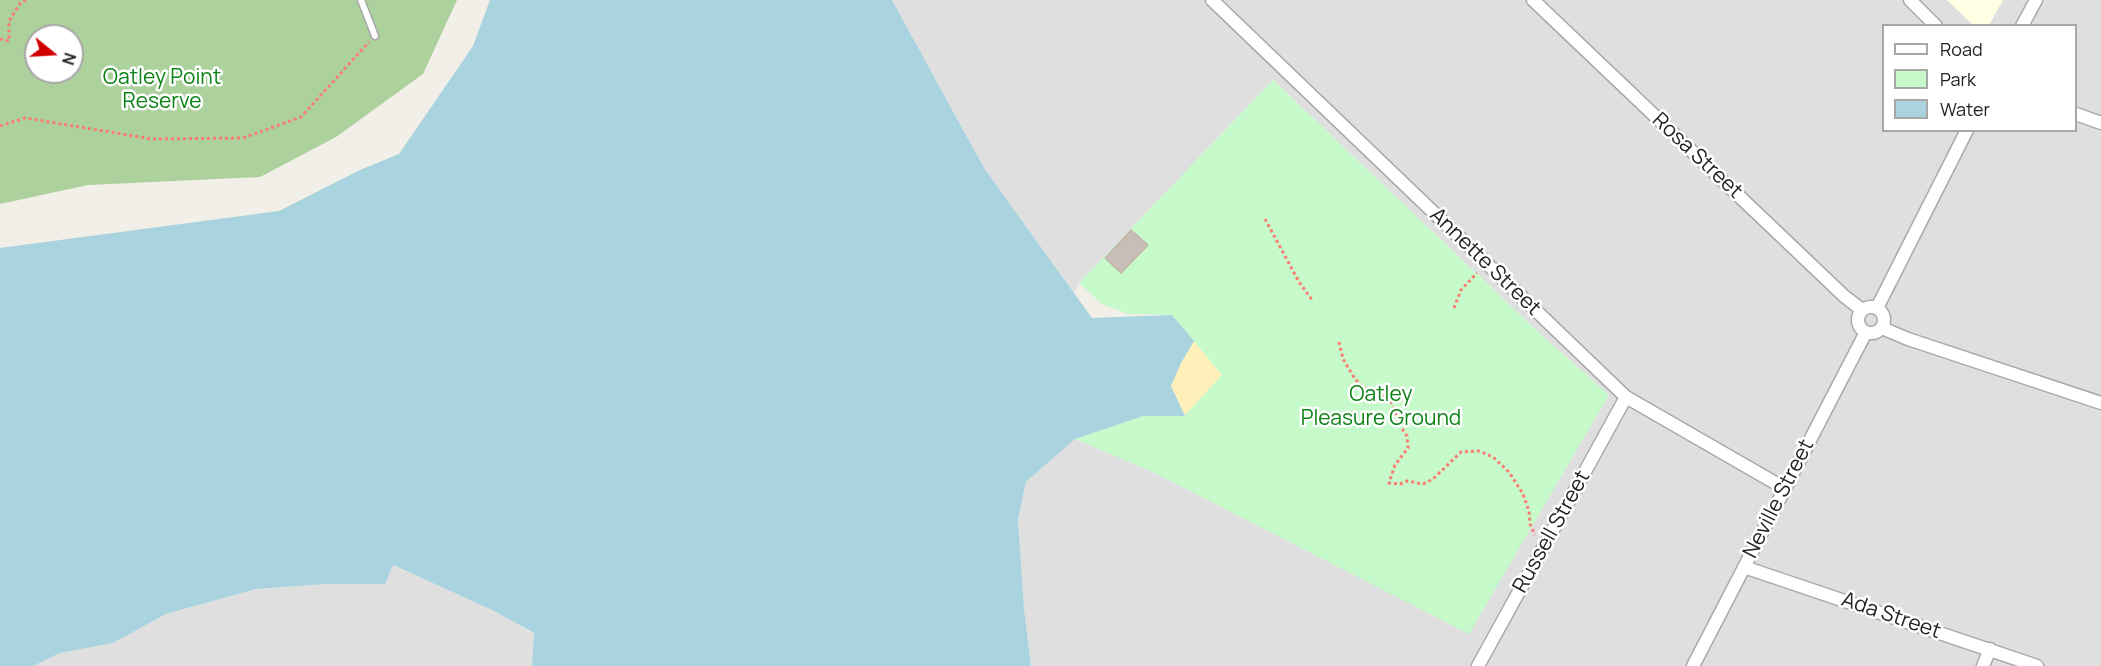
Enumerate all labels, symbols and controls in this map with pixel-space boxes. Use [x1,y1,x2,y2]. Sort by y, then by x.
north arrow [24,24,84,84]
legend [1882,24,2077,132]
text: Road [1940,37,1983,61]
text: N [57,50,81,68]
park label: Oatley Point Reserve [103,65,221,115]
text: Park [1940,67,1976,91]
text: Water [1940,97,1990,121]
street label: Rosa Street [1647,108,1747,204]
street label: Annette Street [1424,203,1546,321]
park label: Oatley Pleasure Ground [1301,382,1461,432]
street label: Neville Street [1738,435,1820,563]
street label: Russell Street [1508,467,1596,597]
street label: Ada Street [1838,587,1944,645]

